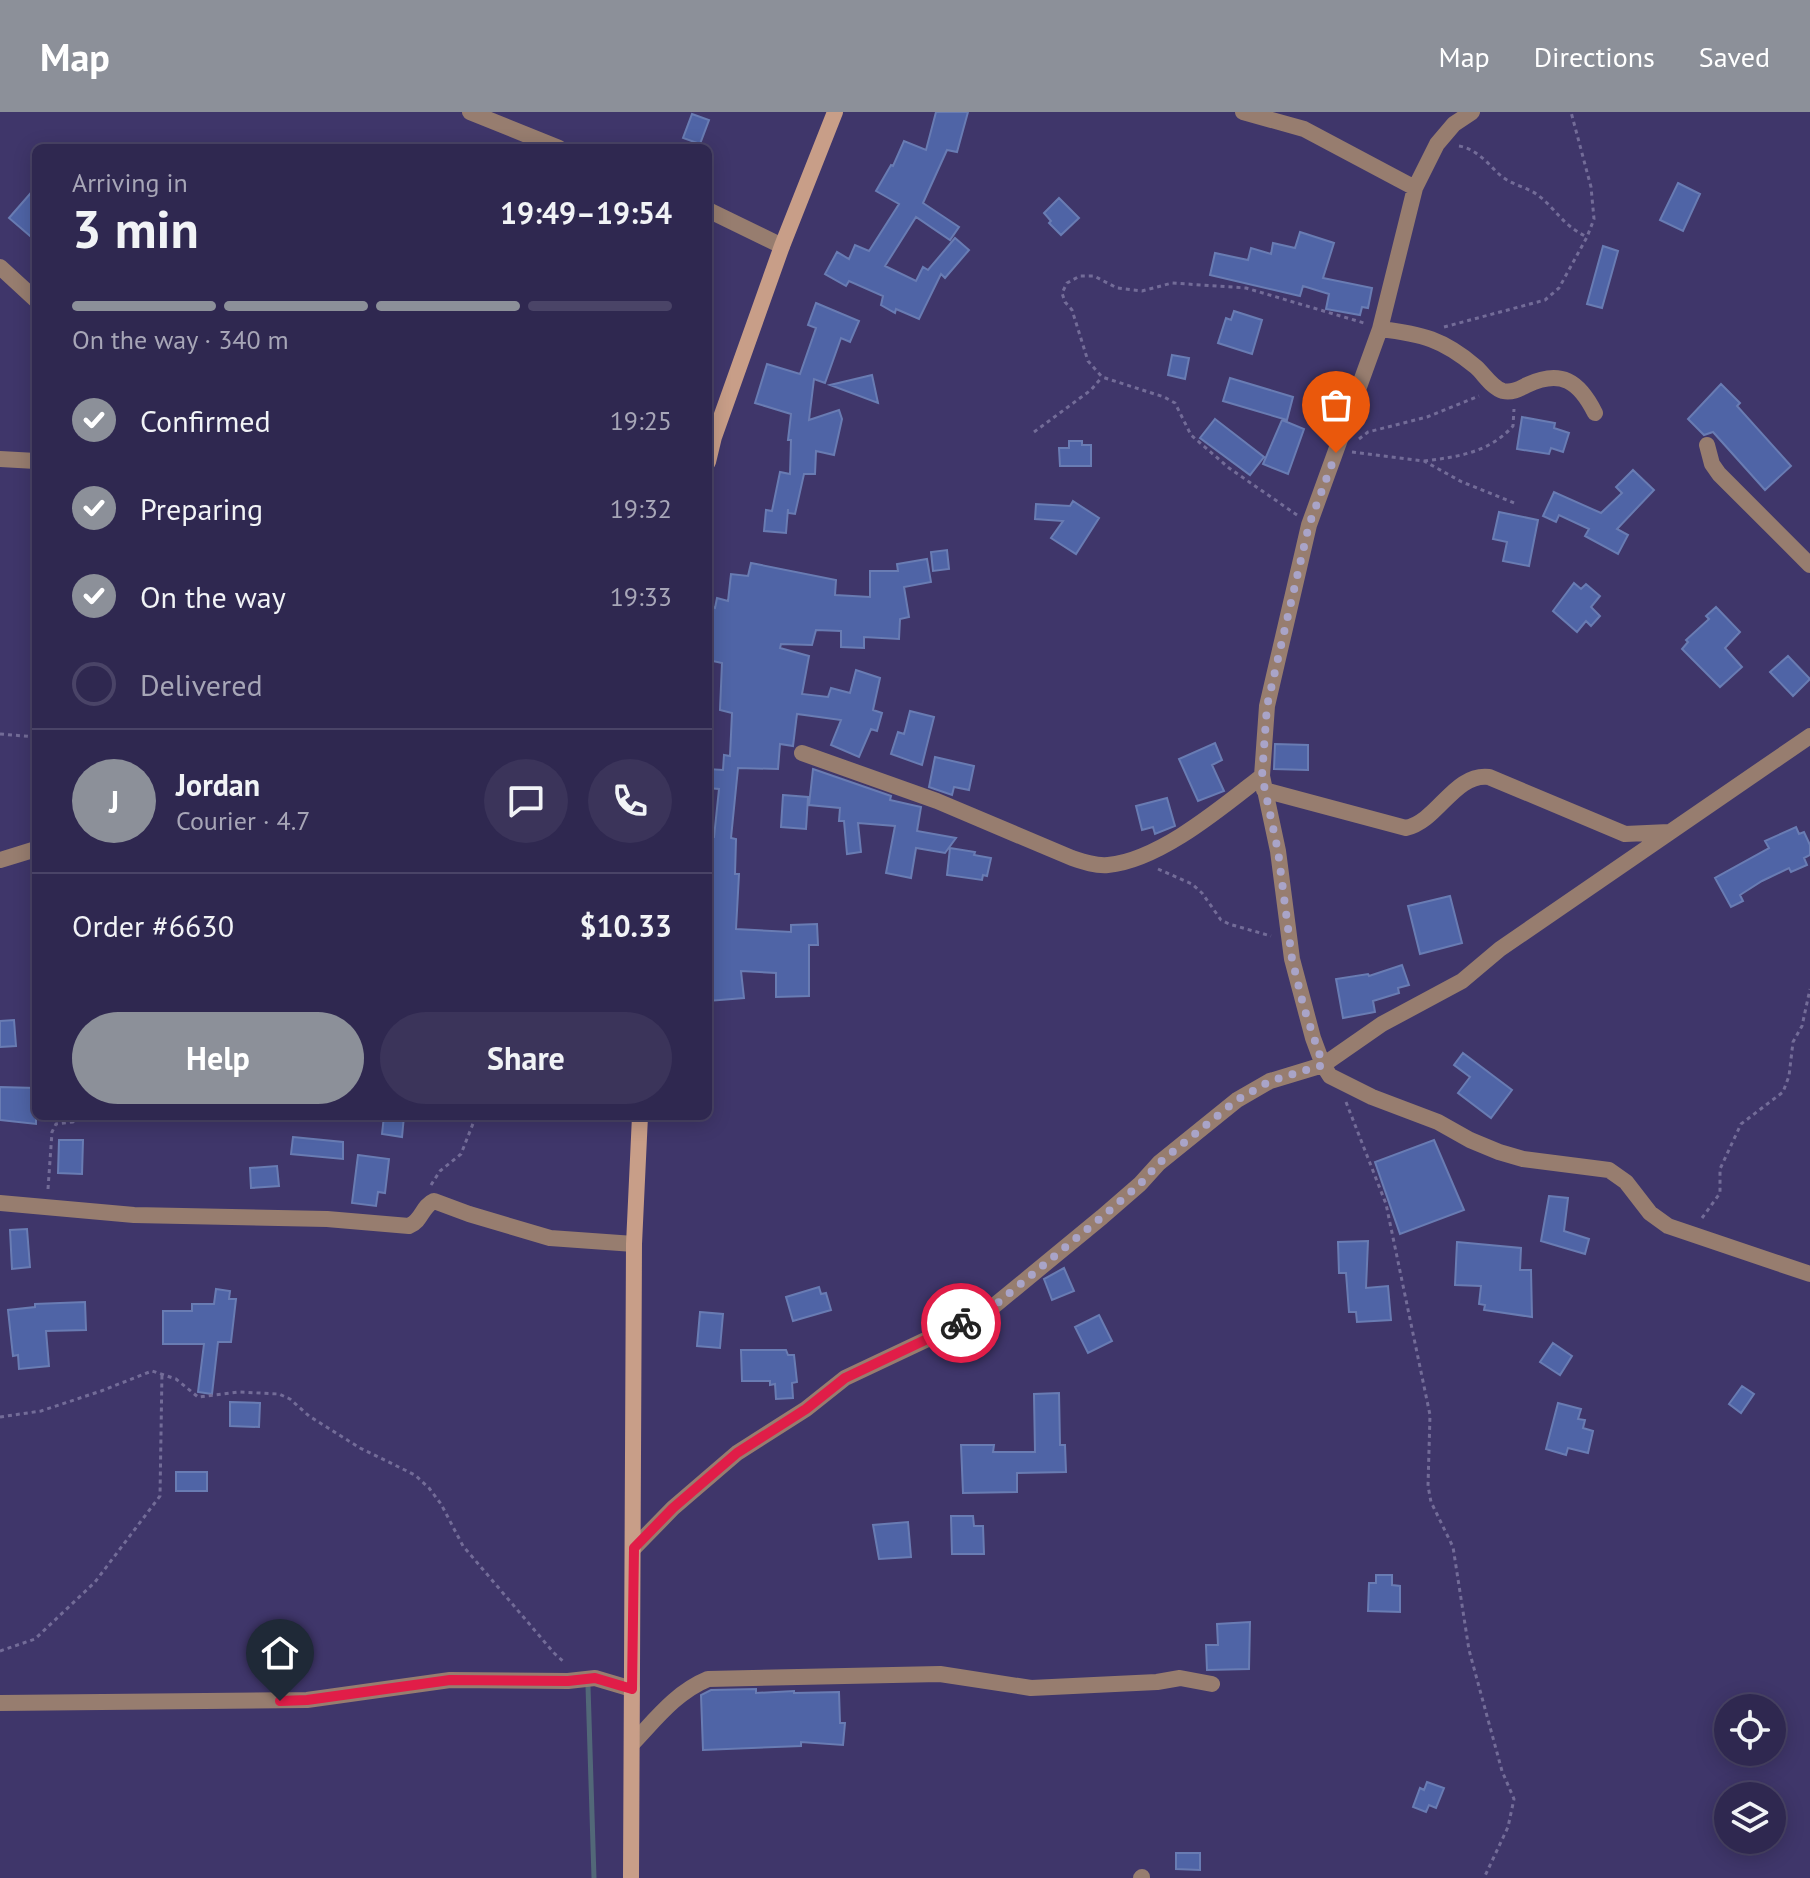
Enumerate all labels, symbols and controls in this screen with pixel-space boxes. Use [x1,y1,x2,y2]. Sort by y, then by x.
text: Map [40,32,110,81]
text: Map [1439,38,1490,75]
text: Directions [1534,38,1655,75]
text: Saved [1699,38,1770,75]
text: Arriving in [72,166,188,199]
text: 19:49–19:54 [500,193,672,232]
text: 3 min [72,195,199,262]
text: On the way · 340 m [72,323,289,356]
pin [1302,371,1370,453]
icon: bag [1314,383,1358,427]
icon: check [72,398,116,442]
text: Confirmed [140,401,271,440]
text: 19:25 [610,404,672,437]
icon: check [72,486,116,530]
text: Preparing [140,489,263,528]
text: 19:32 [610,492,672,525]
icon: check [72,574,116,618]
text: On the way [140,577,286,616]
text: 19:33 [610,580,672,613]
text: Delivered [140,665,263,704]
button: chat [484,759,568,843]
button: phone [588,759,672,843]
text: Jordan [176,765,260,804]
text: J [109,782,119,821]
text: Courier · 4.7 [176,804,310,837]
text: Order #6630 [72,906,234,945]
text: $10.33 [580,906,672,945]
button: Help [72,1012,364,1104]
button: Share [380,1012,672,1104]
courier [921,1283,1001,1363]
icon: bike [939,1301,983,1345]
pin [246,1619,314,1701]
icon: home [258,1631,302,1675]
map controls [1714,1694,1786,1854]
button: locate [1714,1694,1786,1766]
button: layers [1714,1782,1786,1854]

